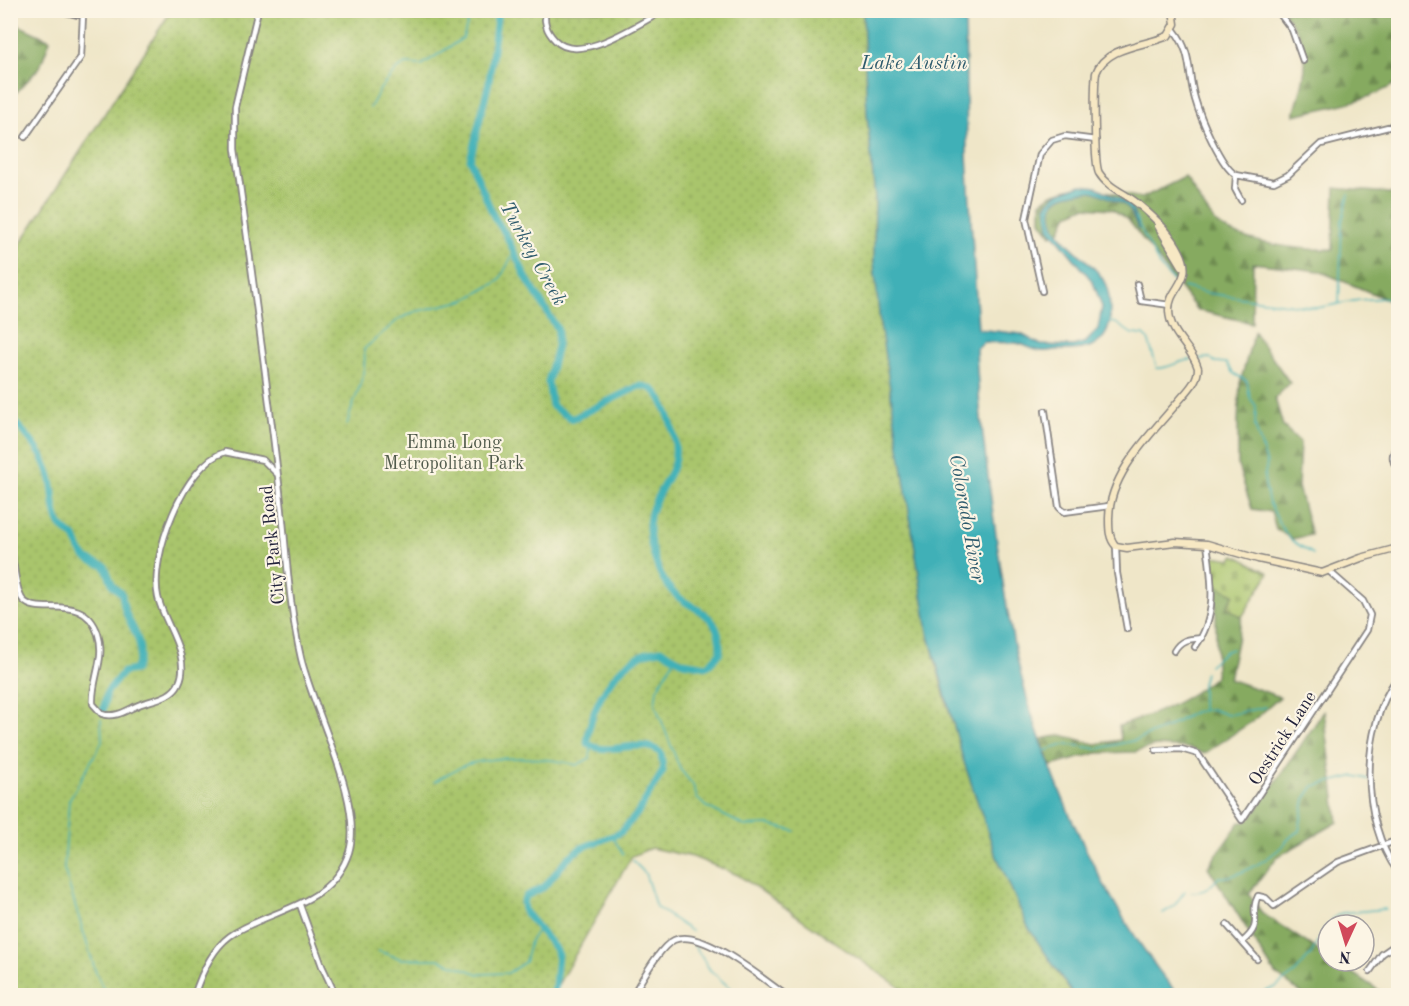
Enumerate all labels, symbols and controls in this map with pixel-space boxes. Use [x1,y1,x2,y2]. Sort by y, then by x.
water label: Lake Austin [860,54,967,74]
water label: Turkey Creek [495,198,569,310]
park label: Emma Long Metropolitan Park [384,434,524,473]
water label: Colorado River [945,453,987,584]
street label: City Park Road [258,484,288,606]
street label: Oestrick Lane [1246,688,1320,789]
north arrow [1316,913,1376,973]
text: N [1338,948,1352,964]

